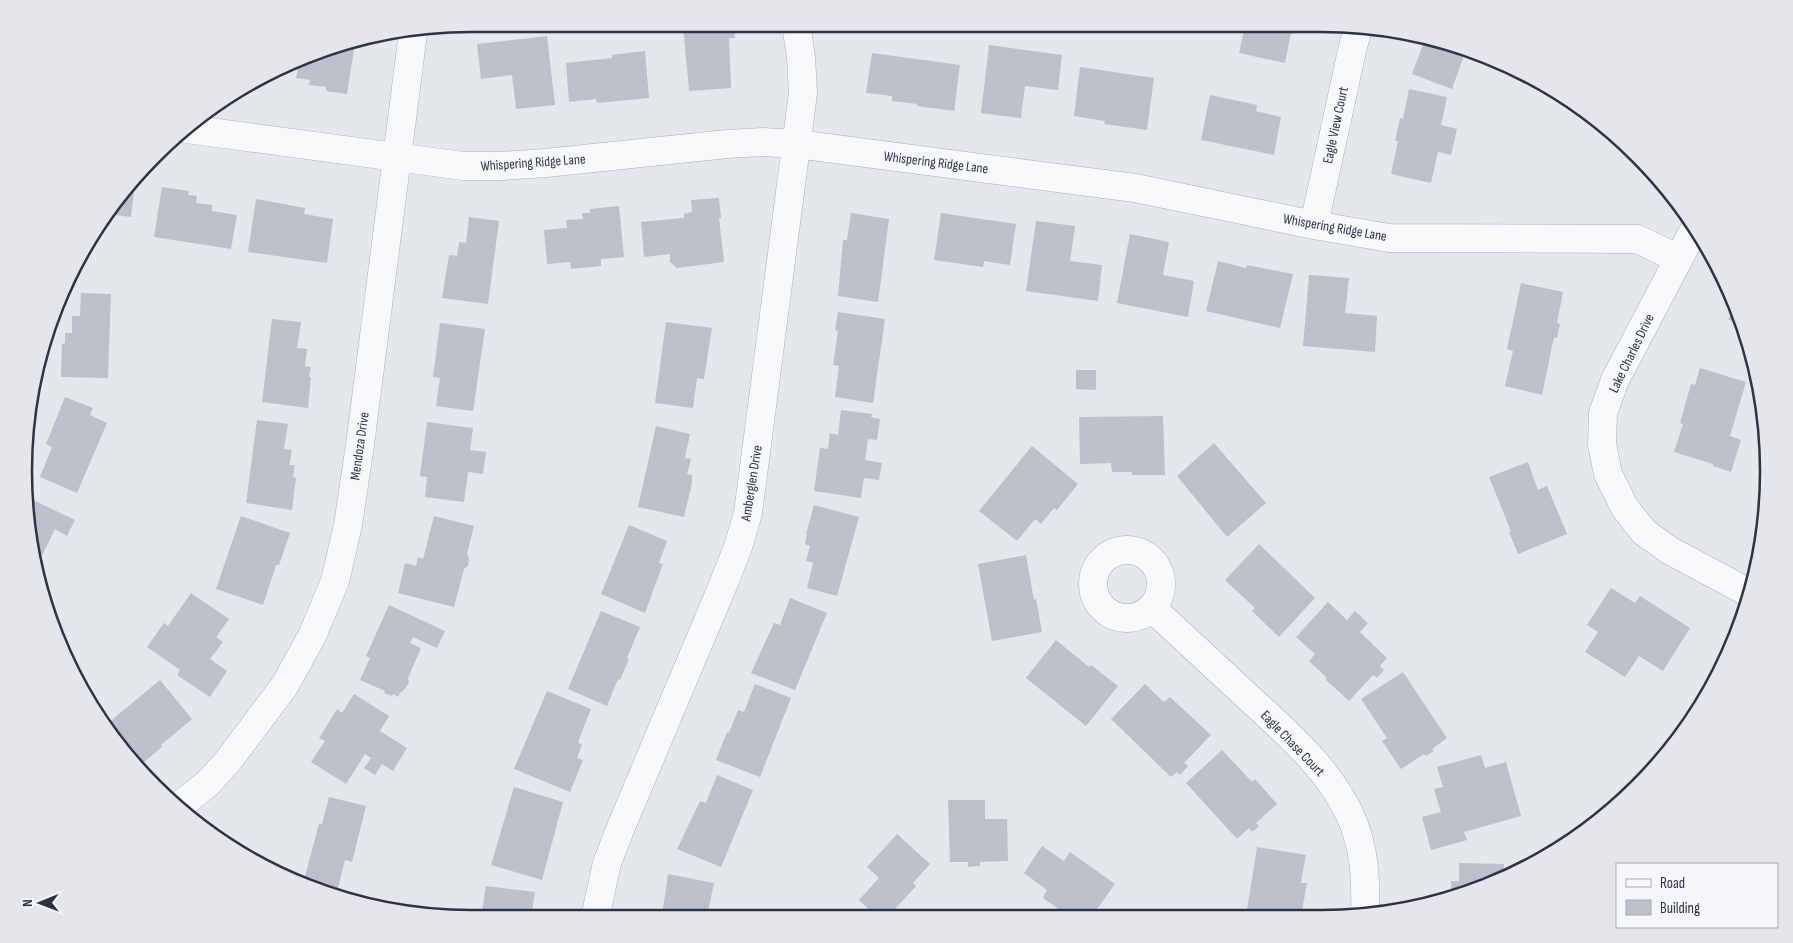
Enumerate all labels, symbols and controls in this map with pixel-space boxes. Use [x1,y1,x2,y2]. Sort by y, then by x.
street label: Eagle View Court [1319,85,1352,165]
street label: Whispering Ridge Lane [883,148,989,177]
street label: Whispering Ridge Lane [480,150,586,175]
street label: Whispering Ridge Lane [1282,210,1388,245]
street label: Lake Charles Drive [1605,311,1658,395]
street label: Mendoza Drive [346,411,373,481]
street label: Amberglen Drive [737,444,766,523]
street label: Eagle Chase Court [1257,707,1328,780]
legend [1616,863,1778,928]
text: Road [1660,874,1685,893]
north arrow [15,878,65,928]
text: N [19,899,36,907]
text: Building [1660,899,1700,918]

